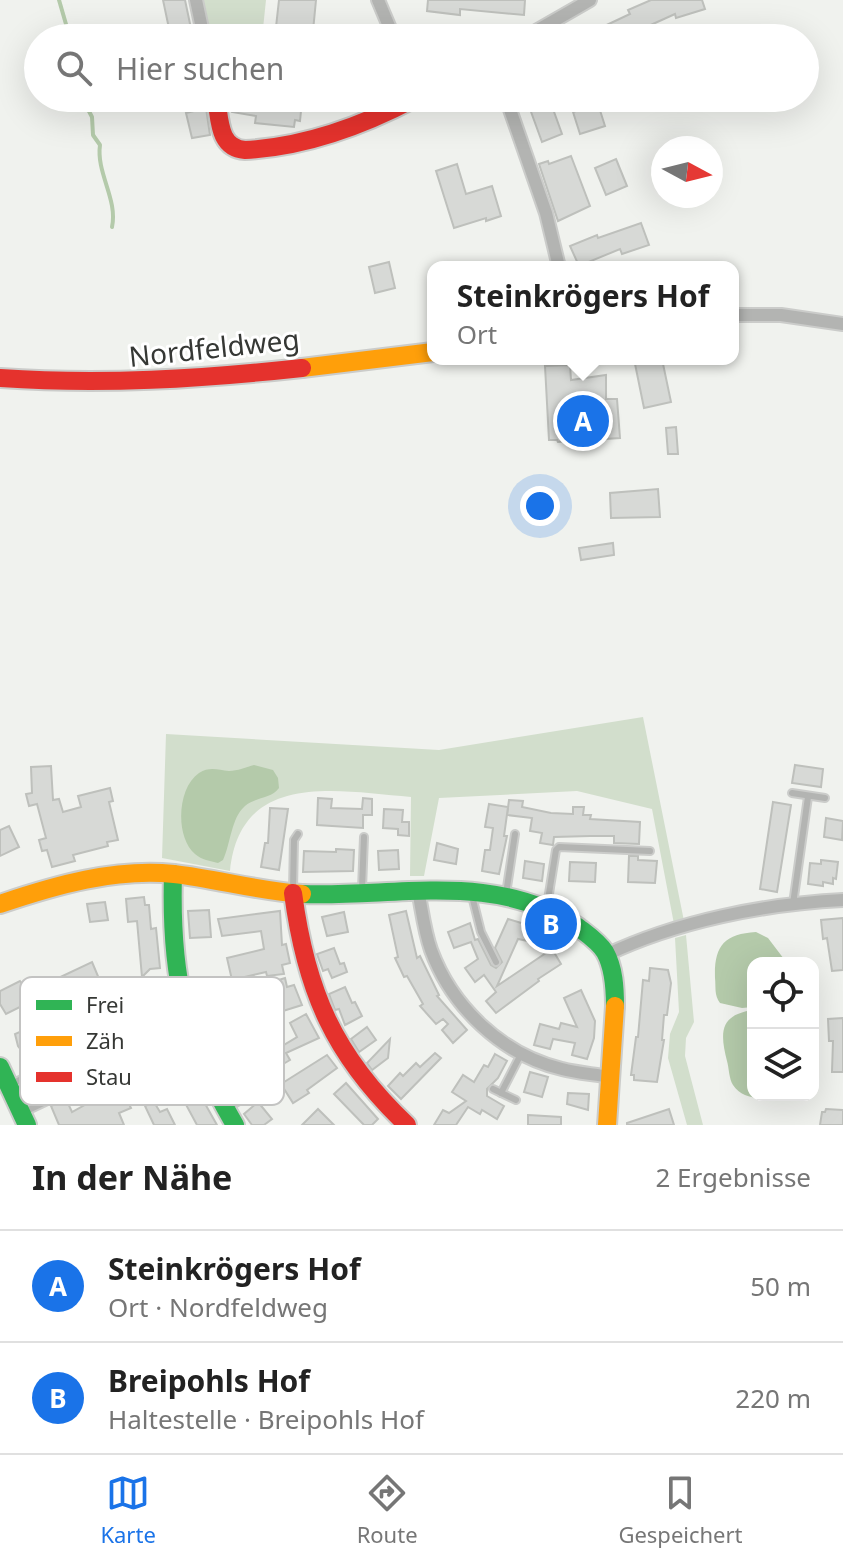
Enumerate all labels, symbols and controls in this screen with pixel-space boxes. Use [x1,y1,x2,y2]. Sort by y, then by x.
search box [24,24,819,112]
icon: search [52,46,96,90]
text: Hier suchen [116,48,284,89]
north arrow [651,136,723,208]
popup [427,261,739,365]
text: Steinkrögers Hof [457,275,709,316]
text: Ort [457,316,497,352]
street label: Nordfeldweg [127,319,301,375]
pin: A [557,391,609,451]
your location [520,486,560,526]
pin: B [525,894,577,954]
map controls [747,957,819,1101]
button: locate [747,957,819,1029]
legend [20,977,284,1105]
text: Frei [86,989,124,1019]
text: Zäh [86,1025,125,1055]
button: layers [747,1029,819,1101]
text: Stau [86,1061,132,1091]
text: In der Nähe [32,1154,232,1200]
text: 2 Ergebnisse [655,1159,811,1195]
text: Steinkrögers Hof [108,1248,361,1289]
text: A [49,1268,67,1304]
text: 50 m [750,1268,811,1304]
text: Ort · Nordfeldweg [108,1289,328,1325]
text: Breipohls Hof [108,1360,310,1401]
text: B [49,1380,67,1416]
text: 220 m [735,1380,811,1416]
text: Haltestelle · Breipohls Hof [108,1401,424,1437]
tab: Karte [100,1471,156,1549]
tab: Route [357,1471,418,1549]
tab: Gespeichert [618,1471,743,1549]

